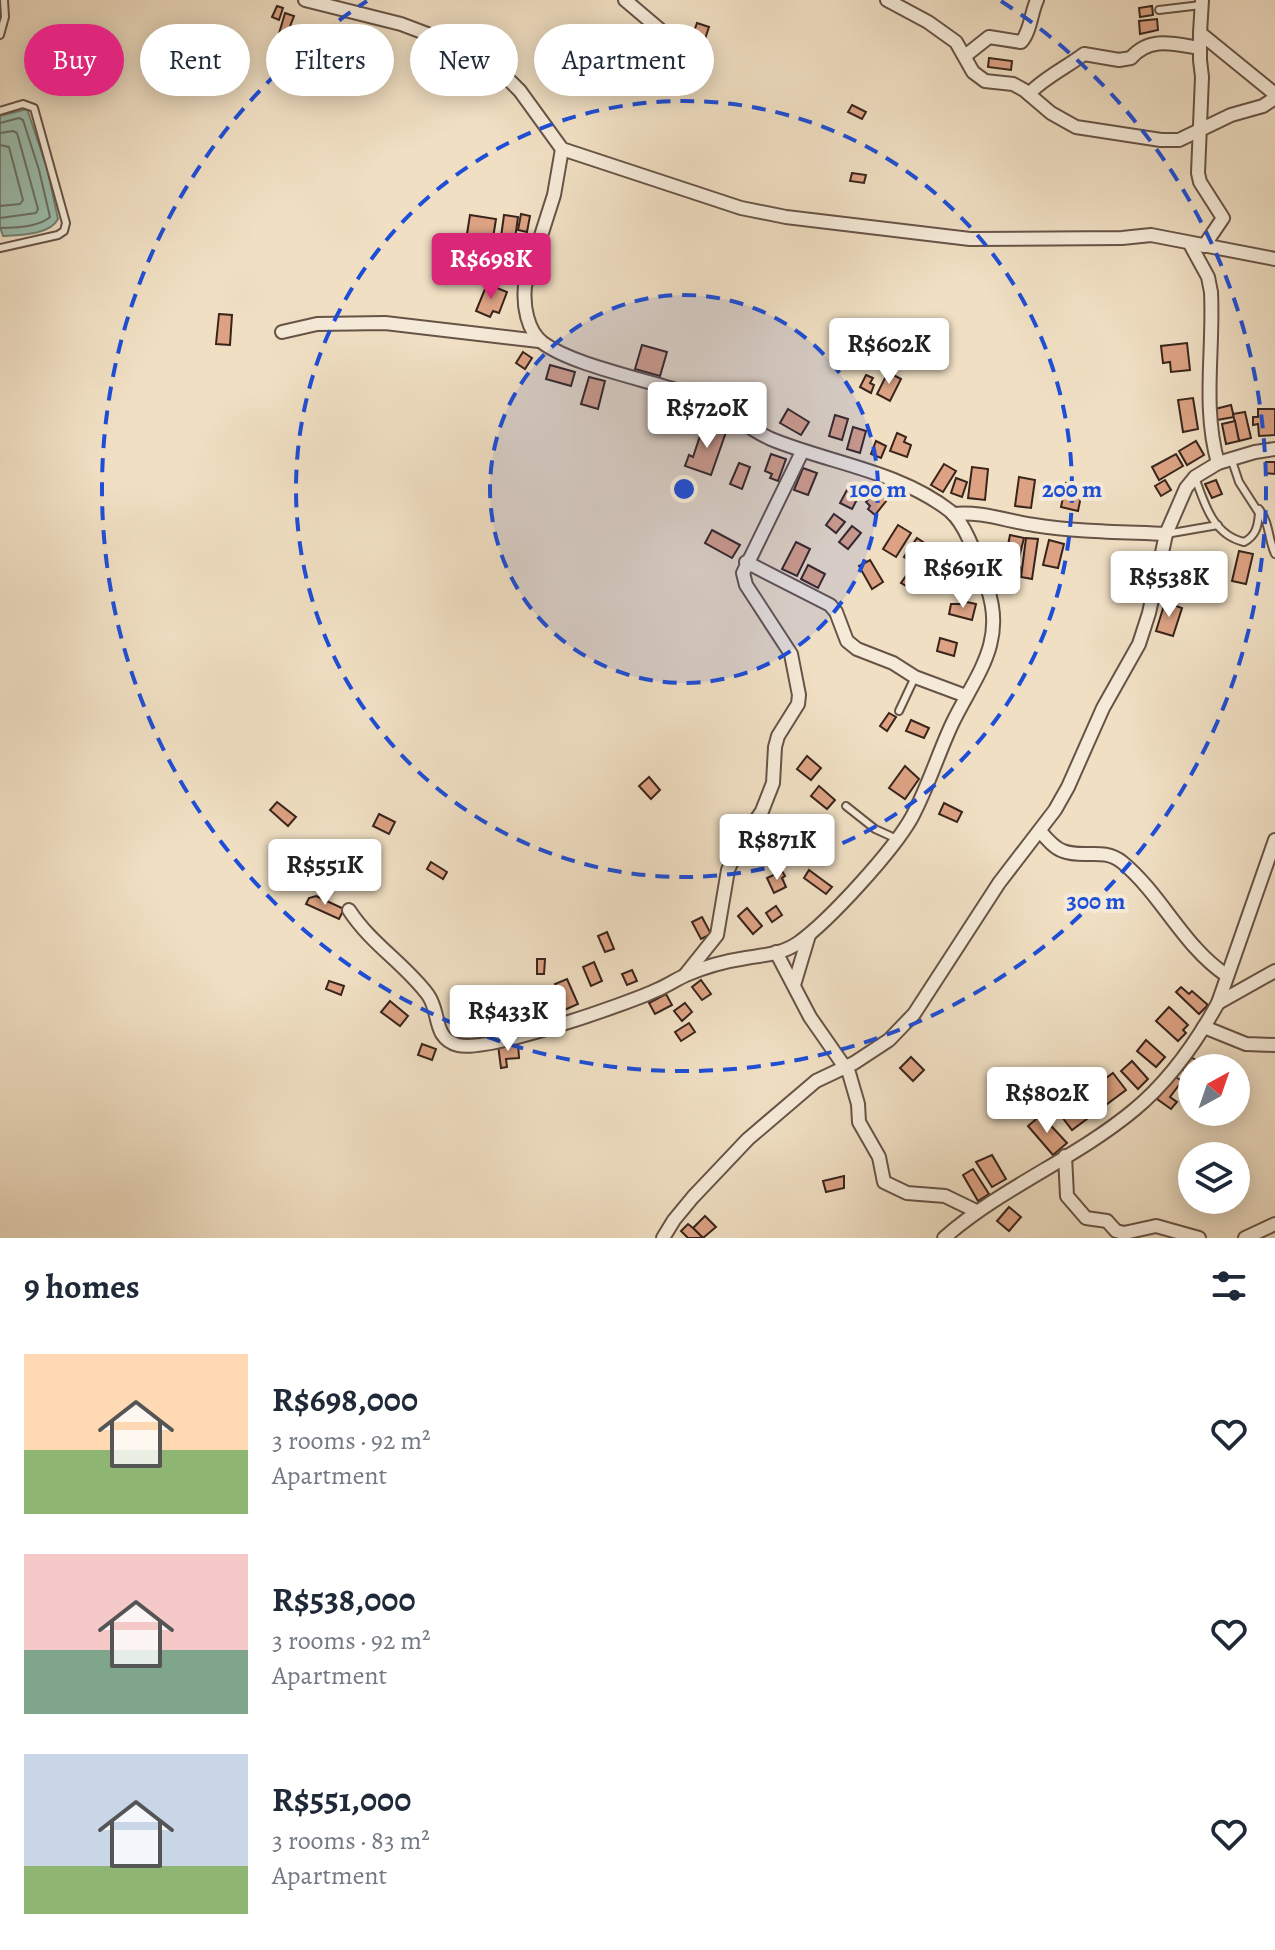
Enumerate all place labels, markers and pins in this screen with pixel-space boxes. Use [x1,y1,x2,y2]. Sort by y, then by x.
pin: R$698K [426,233,556,301]
pin: R$602K [824,318,954,386]
pin: R$720K [642,382,772,450]
centre of rings [670,475,698,503]
pin: R$691K [898,542,1028,610]
pin: R$538K [1104,551,1234,619]
pin: R$871K [712,814,842,882]
pin: R$551K [260,839,390,907]
pin: R$433K [443,985,573,1053]
pin: R$802K [982,1067,1112,1135]

